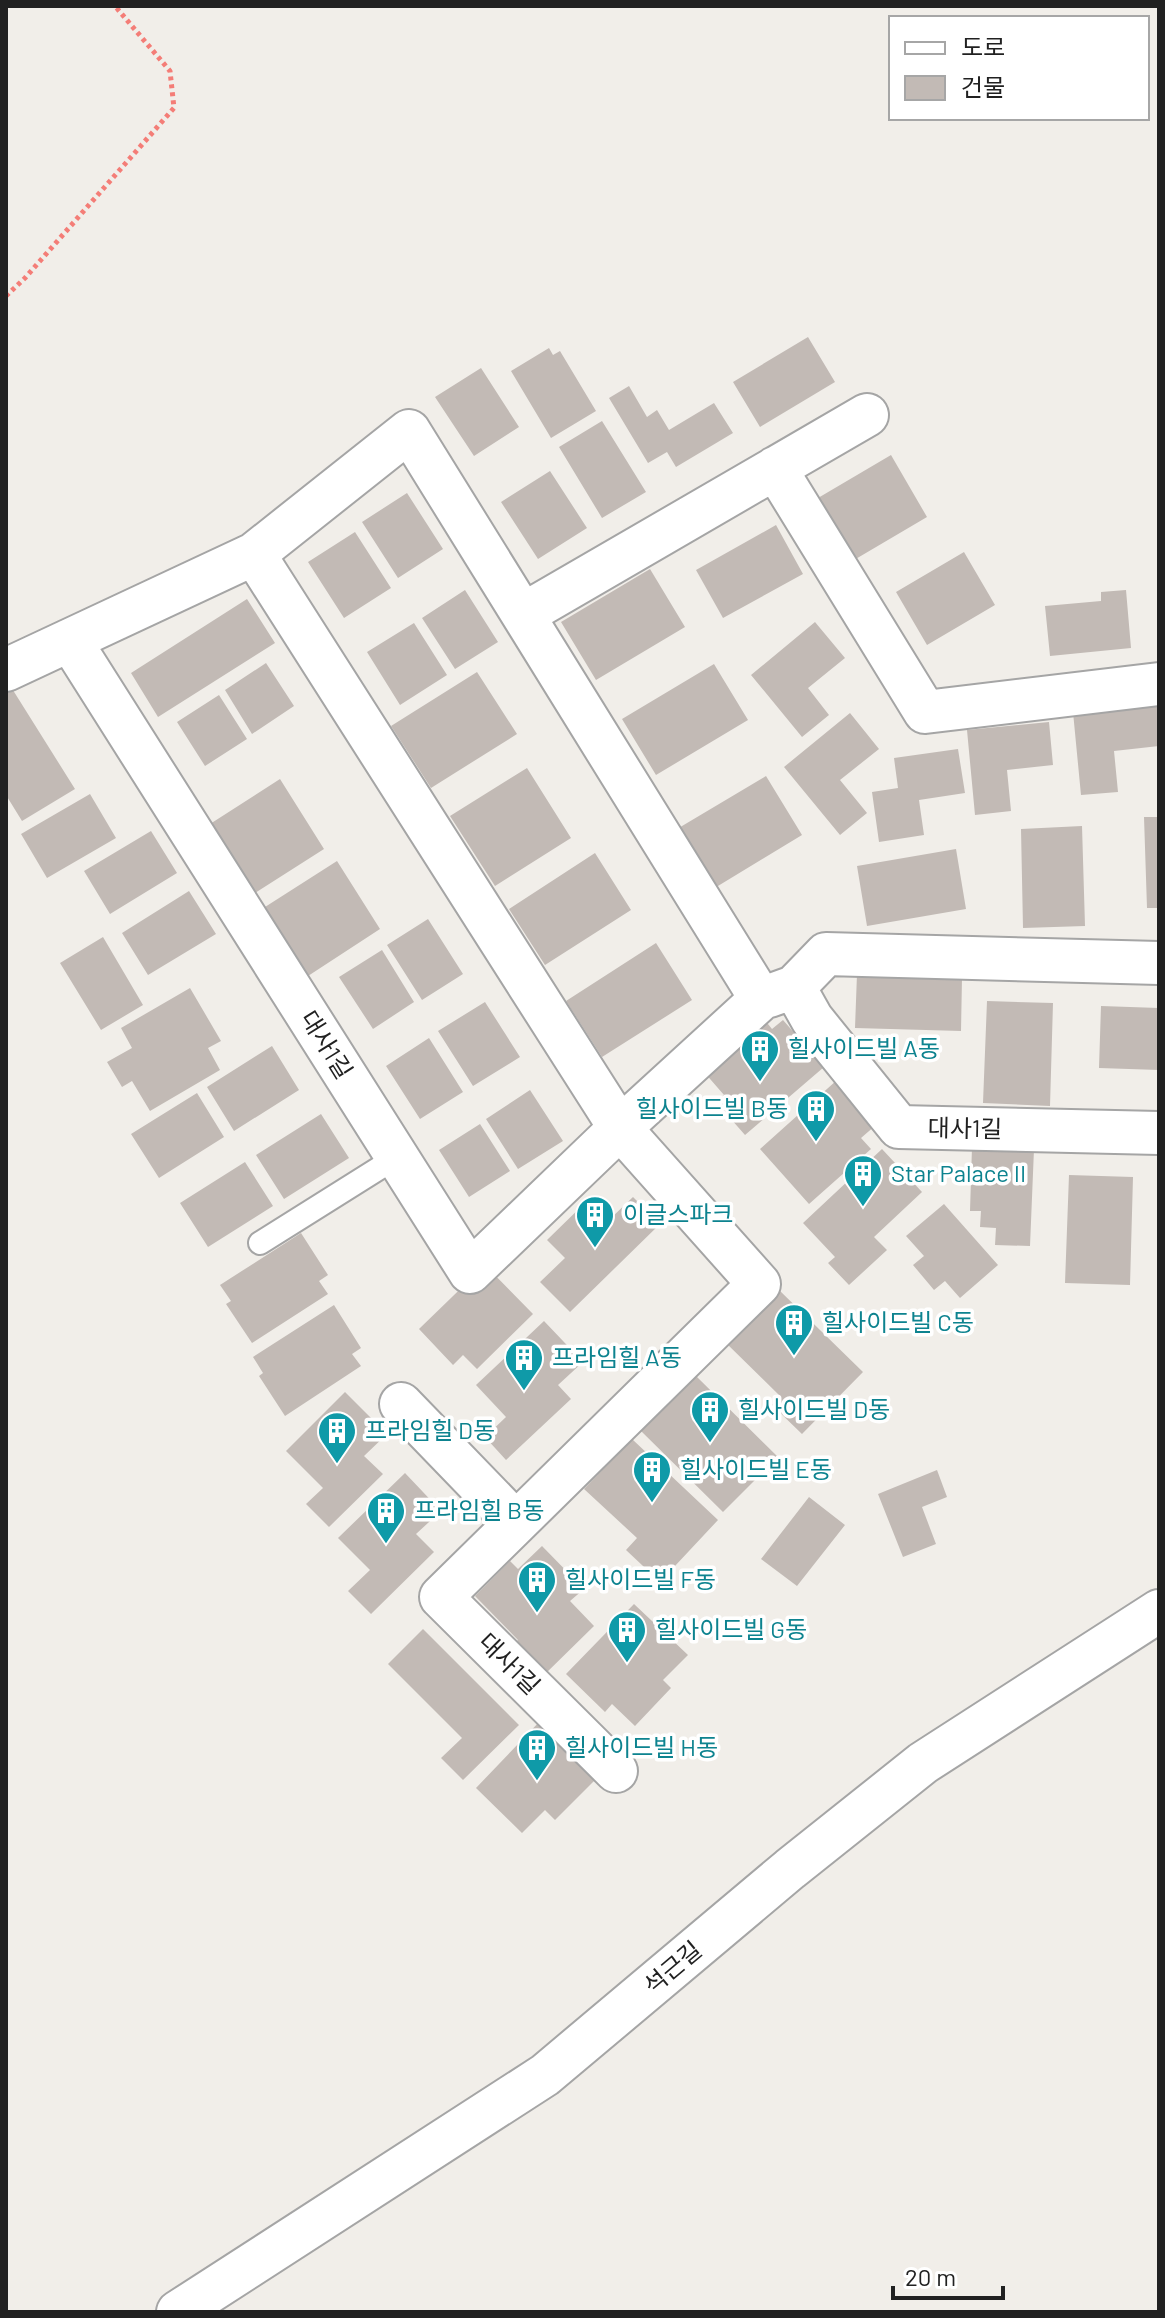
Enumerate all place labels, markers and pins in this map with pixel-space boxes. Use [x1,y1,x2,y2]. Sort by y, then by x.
building icon: 힐사이드빌 A동 [739,1028,781,1083]
place label: 힐사이드빌 A동 [788,1033,940,1062]
building icon: 힐사이드빌 B동 [795,1088,837,1143]
place label: 힐사이드빌 B동 [636,1093,788,1122]
building icon: Star Palace II [842,1153,884,1208]
place label: Star Palace II [891,1158,1026,1187]
building icon: 이글스파크 [574,1194,616,1249]
place label: 이글스파크 [623,1199,733,1228]
building icon: 힐사이드빌 C동 [773,1302,815,1357]
place label: 힐사이드빌 C동 [822,1307,974,1336]
building icon: 프라임힐 A동 [503,1337,545,1392]
place label: 프라임힐 A동 [552,1342,682,1371]
building icon: 힐사이드빌 D동 [689,1389,731,1444]
place label: 힐사이드빌 D동 [738,1394,890,1423]
building icon: 프라임힐 D동 [316,1410,358,1465]
place label: 프라임힐 D동 [365,1415,495,1444]
building icon: 힐사이드빌 E동 [631,1449,673,1504]
place label: 힐사이드빌 E동 [680,1454,832,1483]
building icon: 프라임힐 B동 [365,1490,407,1545]
place label: 프라임힐 B동 [414,1495,544,1524]
building icon: 힐사이드빌 F동 [516,1559,558,1614]
place label: 힐사이드빌 F동 [565,1564,716,1593]
building icon: 힐사이드빌 G동 [606,1609,648,1664]
place label: 힐사이드빌 G동 [655,1614,807,1643]
building icon: 힐사이드빌 H동 [516,1727,558,1782]
place label: 힐사이드빌 H동 [565,1732,718,1761]

